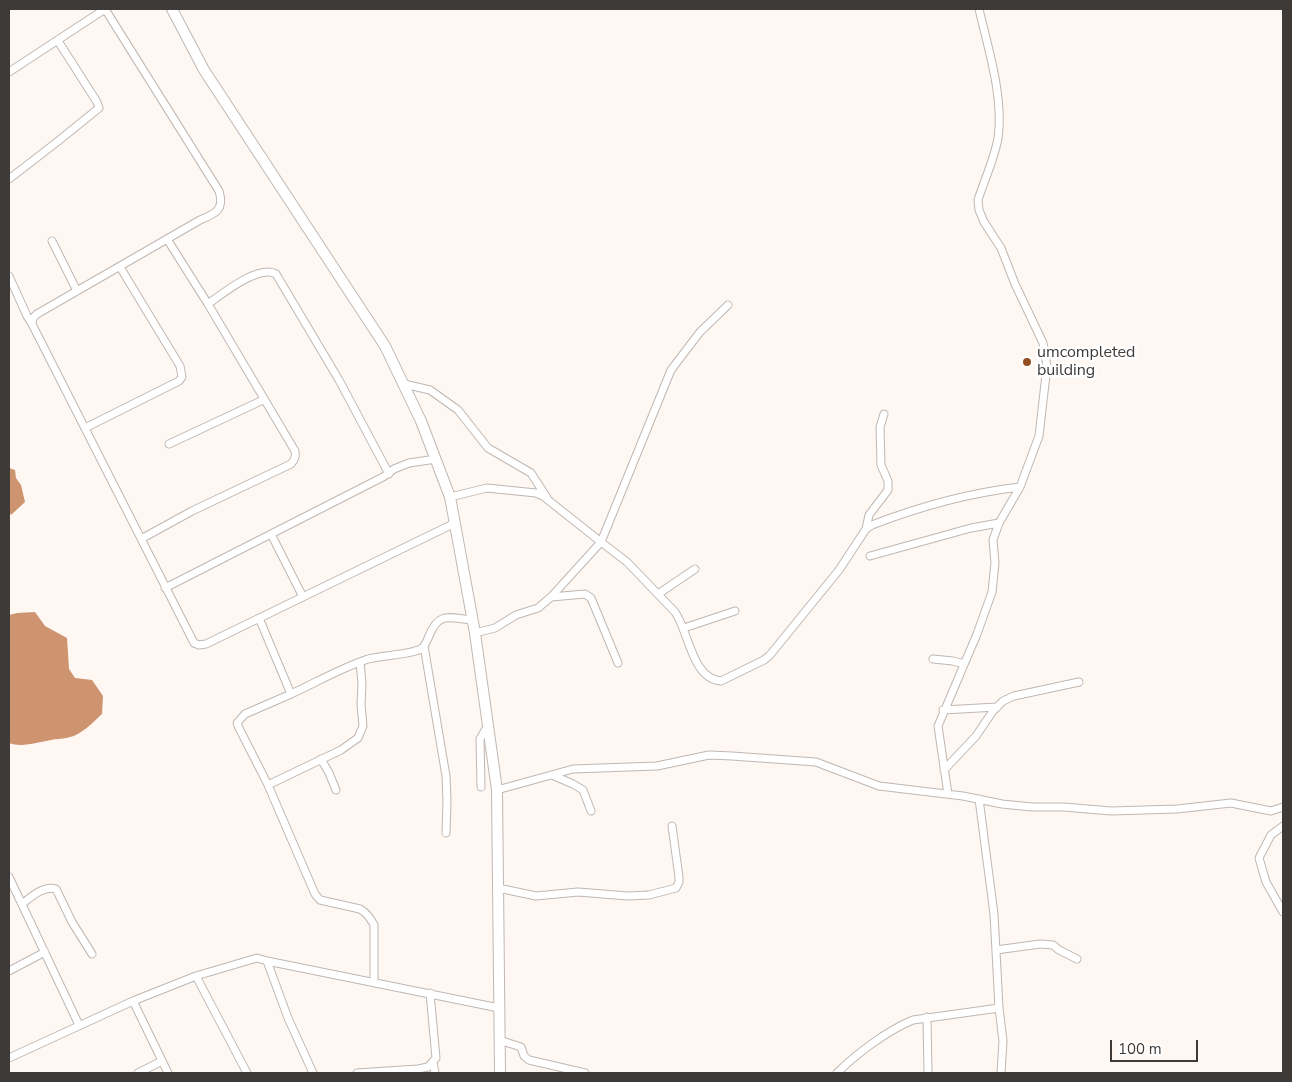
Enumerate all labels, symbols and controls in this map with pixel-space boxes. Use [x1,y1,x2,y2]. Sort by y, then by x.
place label: umcompleted building [1037,343,1135,381]
marker: umcompleted building [1021,356,1033,368]
scale bar [1112,1030,1200,1062]
text: 100 m [1118,1039,1162,1059]

